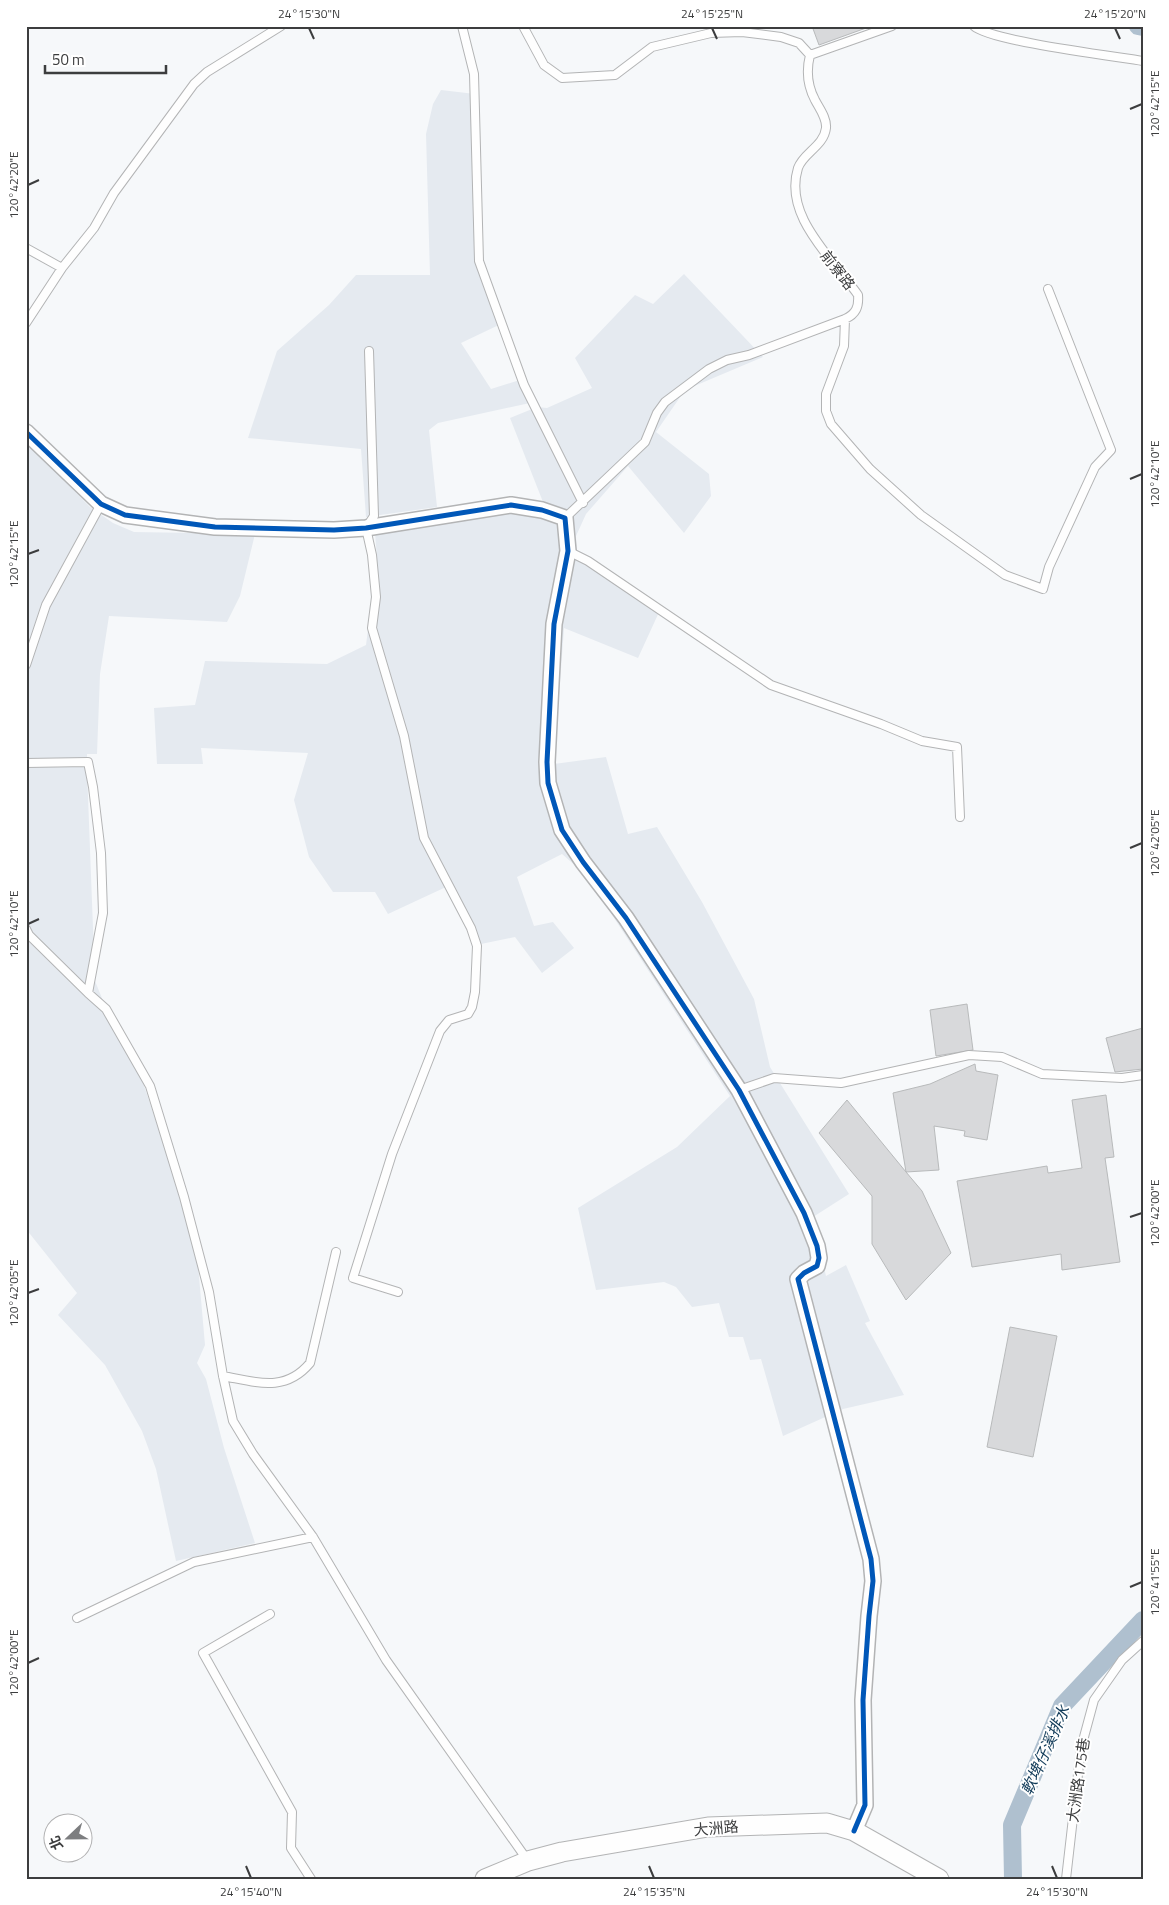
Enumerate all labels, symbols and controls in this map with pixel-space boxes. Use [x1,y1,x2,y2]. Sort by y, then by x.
text: 24°15'30"N [278,4,340,23]
text: 24°15'25"N [681,4,743,23]
text: 24°15'20"N [1084,4,1146,23]
scale bar [45,42,166,74]
text: 50 m [52,48,85,71]
text: 120°42'15"E [1145,70,1164,138]
text: 120°42'20"E [4,151,23,219]
street label: 前寮路 [815,245,861,295]
text: 120°42'10"E [1145,440,1164,508]
text: 120°42'15"E [4,520,23,588]
text: 120°42'05"E [1145,809,1164,877]
text: 120°42'10"E [4,890,23,958]
text: 120°42'00"E [1145,1179,1164,1247]
text: 120°42'05"E [4,1259,23,1327]
text: 120°41'55"E [1145,1548,1164,1616]
text: 120°42'00"E [4,1629,23,1697]
water label: 軟埤仔溪排水 [1015,1700,1076,1799]
street label: 大洲路175巷 [1061,1736,1095,1824]
north arrow [42,1812,92,1862]
street label: 大洲路 [693,1815,739,1841]
text: 北 [43,1833,68,1853]
text: 24°15'40"N [220,1882,282,1901]
text: 24°15'35"N [623,1882,685,1901]
text: 24°15'30"N [1026,1882,1088,1901]

